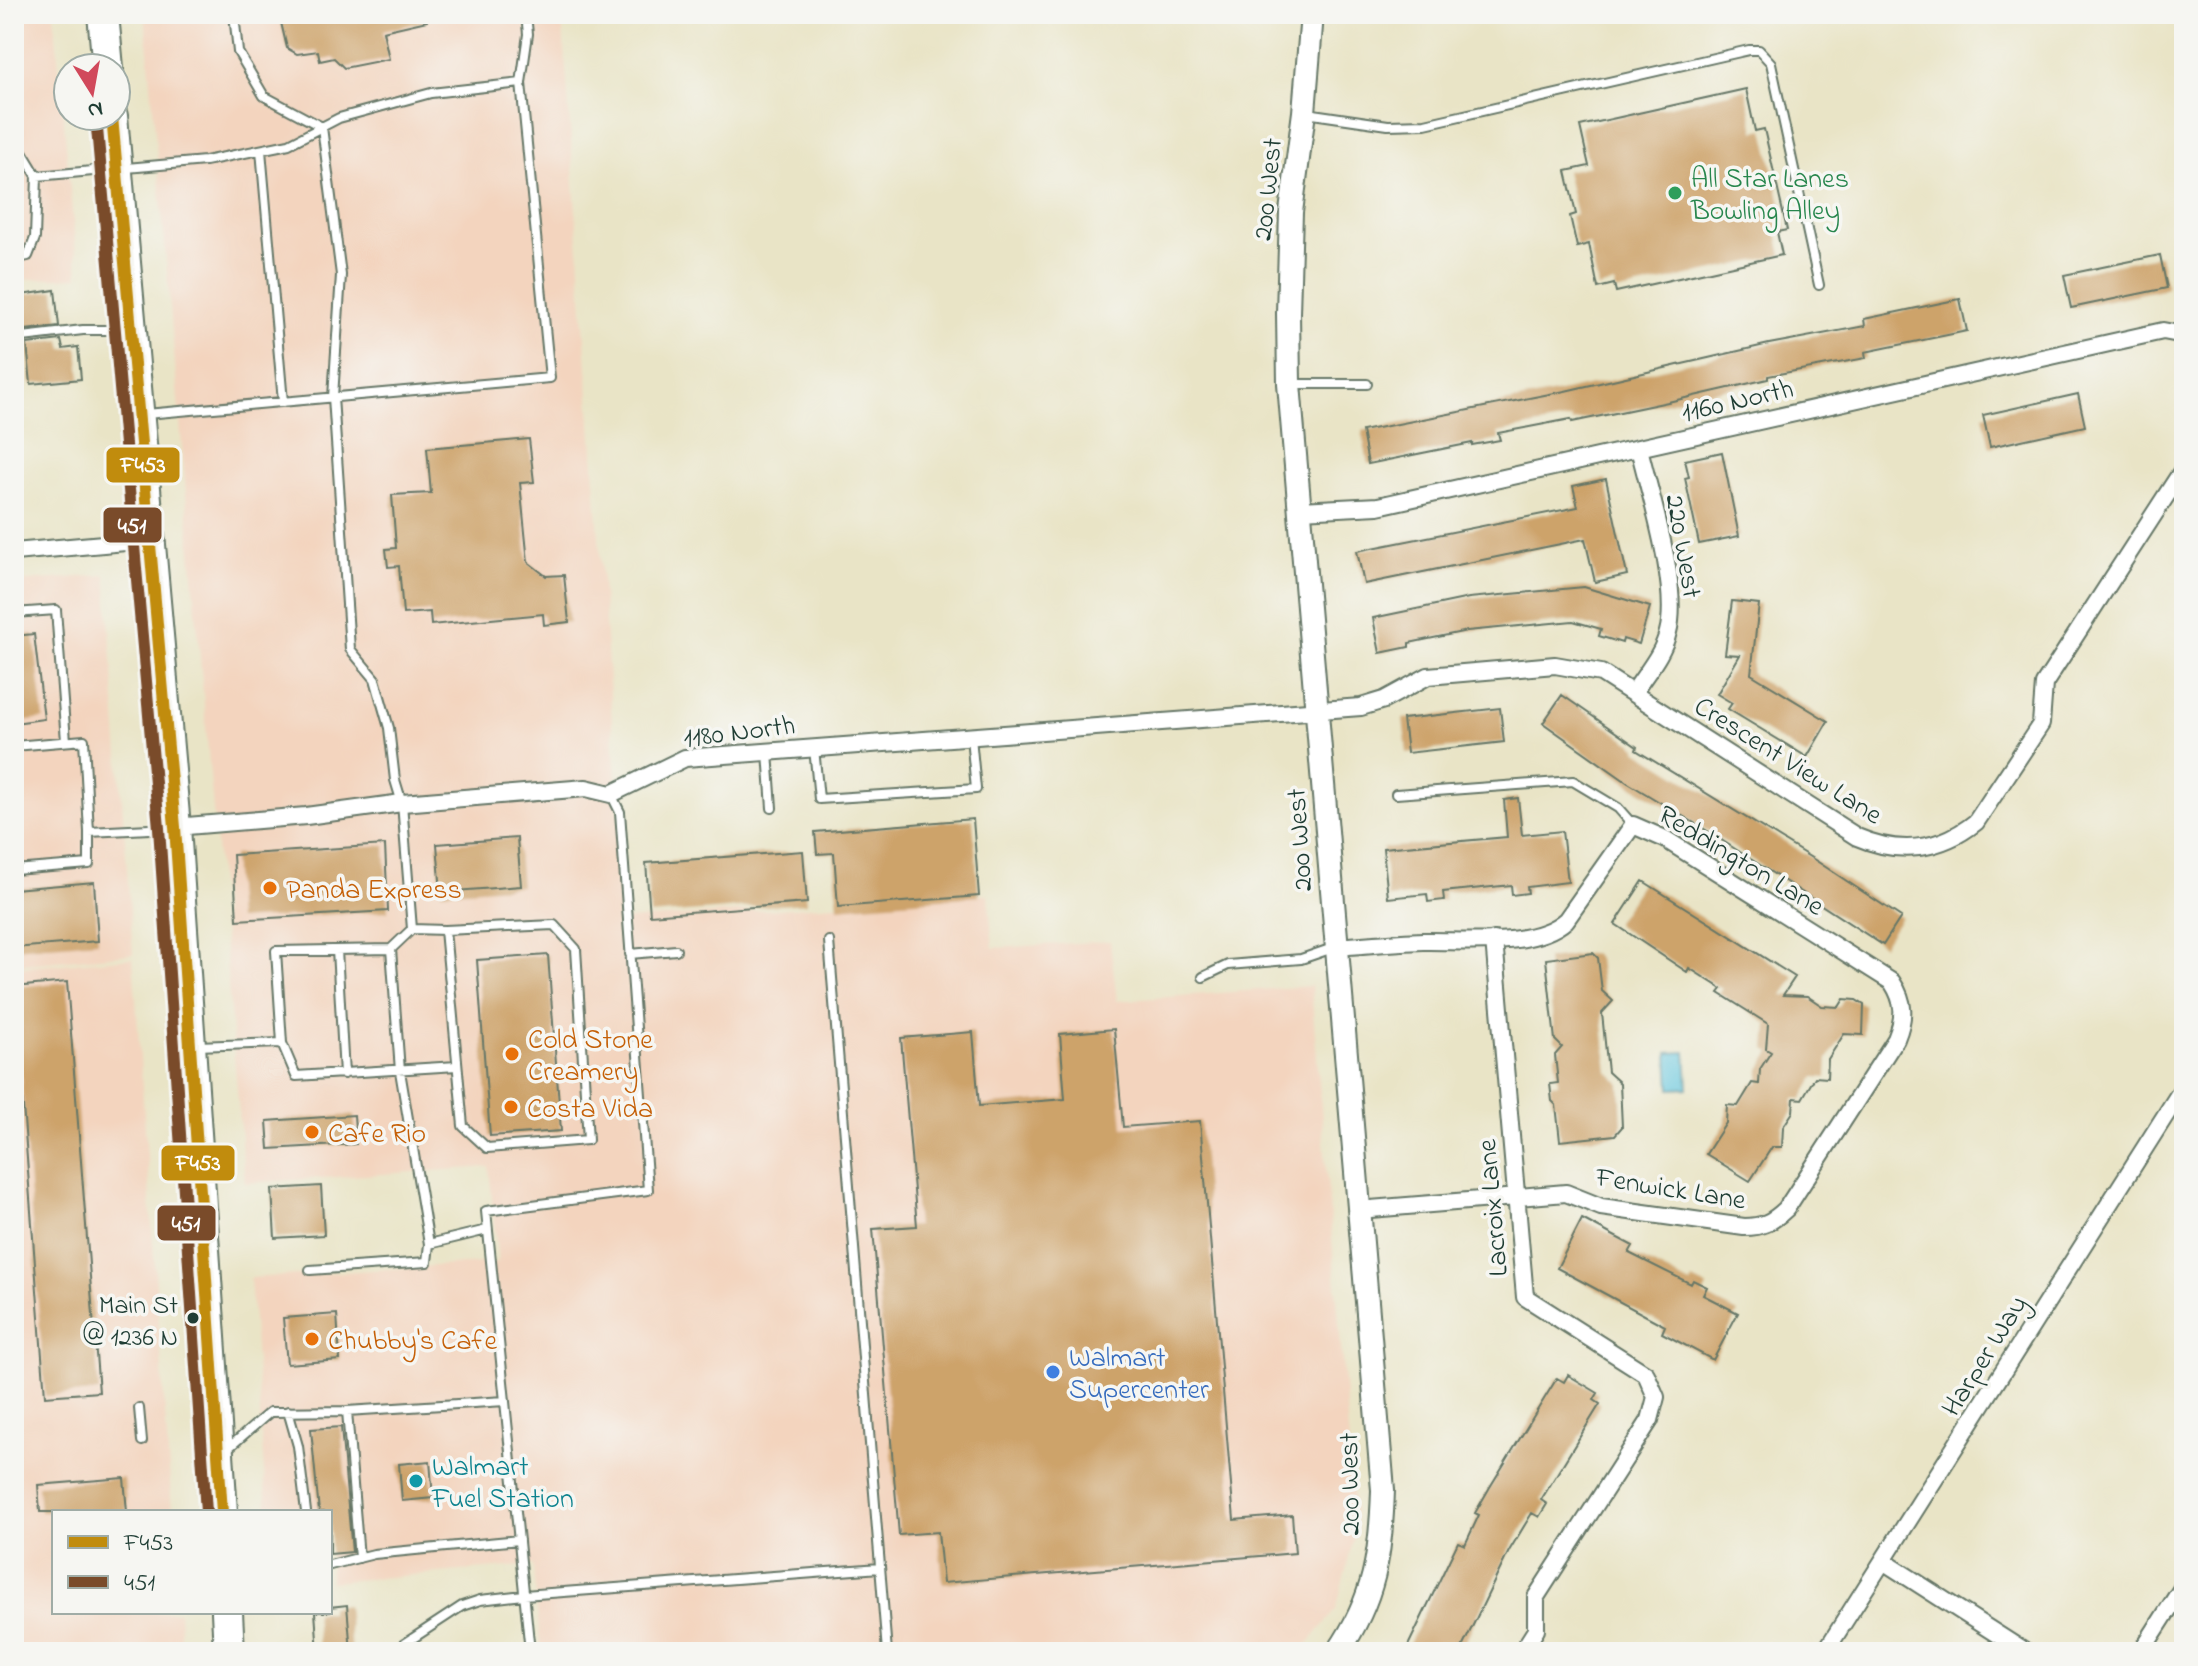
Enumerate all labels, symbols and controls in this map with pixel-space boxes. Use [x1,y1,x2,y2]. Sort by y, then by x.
north arrow [52,52,132,132]
text: N [85,92,106,126]
street label: 200 West [1244,136,1295,243]
place label: All Star Lanes Bowling Alley [1690,160,1849,233]
marker: All Star Lanes Bowling Alley [1666,184,1684,202]
street label: 1160 North [1678,370,1798,435]
line badge: F453 [105,446,181,484]
text: F453 [120,451,166,483]
street label: 220 West [1652,491,1711,602]
line badge: 451 [102,506,163,544]
text: 451 [118,512,146,544]
street label: Crescent View Lane [1685,688,1890,837]
street label: 1180 North [681,706,798,761]
street label: 200 West [1277,787,1326,893]
street label: Reddington Lane [1649,796,1832,928]
place label: Panda Express [286,871,462,912]
marker: Panda Express [261,879,279,897]
place label: Cold Stone Creamery [528,1021,653,1094]
marker: Cold Stone Creamery [503,1045,521,1063]
place label: Costa Vida [527,1090,653,1131]
marker: Costa Vida [502,1098,520,1116]
place label: Cafe Rio [328,1115,426,1156]
marker: Cafe Rio [303,1123,321,1141]
street label: Lacroix Lane [1468,1137,1521,1278]
line badge: F453 [160,1144,236,1182]
text: F453 [175,1149,221,1181]
street label: Fenwick Lane [1591,1158,1749,1223]
line badge: 451 [156,1204,217,1242]
text: 451 [172,1210,200,1242]
place label: Main St @ 1236 N [83,1288,178,1358]
street label: Harper Way [1933,1288,2039,1425]
marker: Main St @ 1236 N [185,1310,201,1326]
place label: Chubby's Cafe [328,1322,498,1363]
marker: Chubby's Cafe [303,1330,321,1348]
place label: Walmart Supercenter [1069,1339,1209,1412]
marker: Walmart Supercenter [1044,1363,1062,1381]
street label: 200 West [1330,1432,1373,1536]
place label: Walmart Fuel Station [431,1448,574,1521]
marker: Walmart Fuel Station [407,1472,425,1490]
legend [52,1510,332,1614]
text: F453 [123,1527,173,1562]
text: 451 [124,1567,156,1602]

